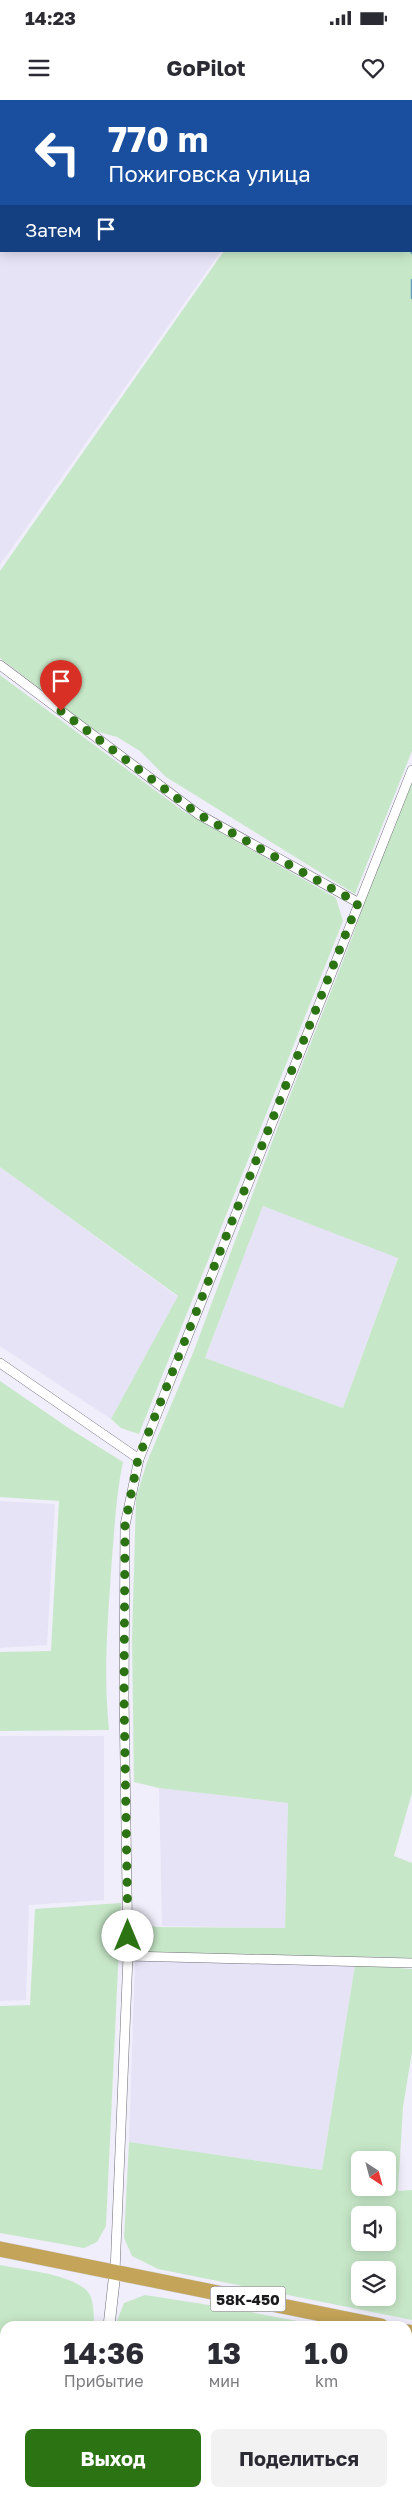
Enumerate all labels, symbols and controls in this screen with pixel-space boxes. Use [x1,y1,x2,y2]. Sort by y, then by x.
text: 14:23 [25,6,76,29]
icon: menu [25,54,53,82]
text: GoPilot [166,54,246,81]
icon: heart [359,54,387,82]
text: 770 m [108,118,208,160]
icon: left [25,120,90,185]
text: Пожиговска улица [108,160,311,187]
icon: arrive [92,215,120,243]
text: Затем [25,218,82,241]
pin [40,660,82,711]
icon: arrive [47,667,75,695]
position arrow [101,1909,153,1961]
north arrow [351,2151,396,2196]
map controls [351,2151,396,2306]
button: sound [351,2206,396,2251]
button: layers [351,2261,396,2306]
road number: 58К-450 [210,2286,286,2312]
text: 14:36 [63,2335,144,2371]
text: 13 [207,2335,241,2371]
text: 1.0 [304,2335,349,2371]
text: Прибытие [64,2371,144,2391]
text: мин [209,2371,240,2391]
text: km [315,2371,338,2391]
button: Выход [25,2429,201,2487]
button: Поделиться [211,2429,387,2487]

